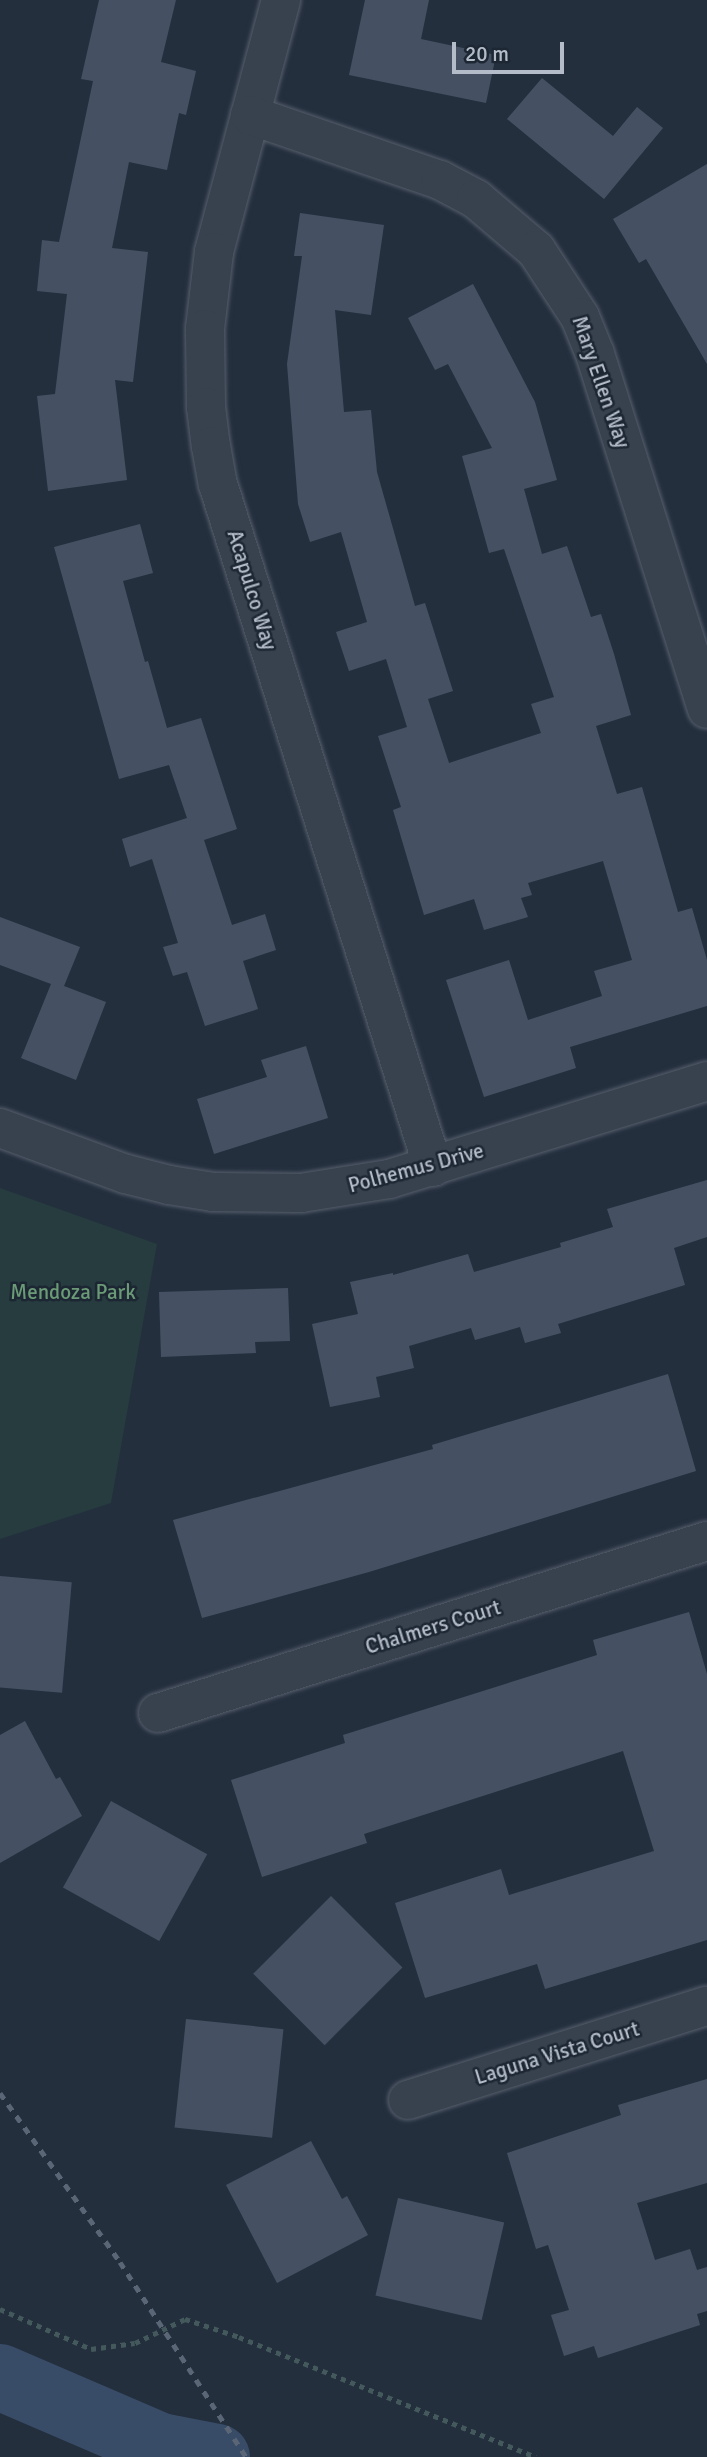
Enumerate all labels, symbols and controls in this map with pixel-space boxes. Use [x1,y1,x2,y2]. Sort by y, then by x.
scale bar [455,28,567,72]
text: 20 m [465,41,509,67]
street label: Mary Ellen Way [567,313,635,451]
street label: Acapulco Way [222,527,282,653]
street label: Polhemus Drive [345,1138,487,1198]
park label: Mendoza Park [10,1279,136,1305]
street label: Chalmers Court [362,1594,504,1660]
street label: Laguna Vista Court [472,2016,642,2090]

